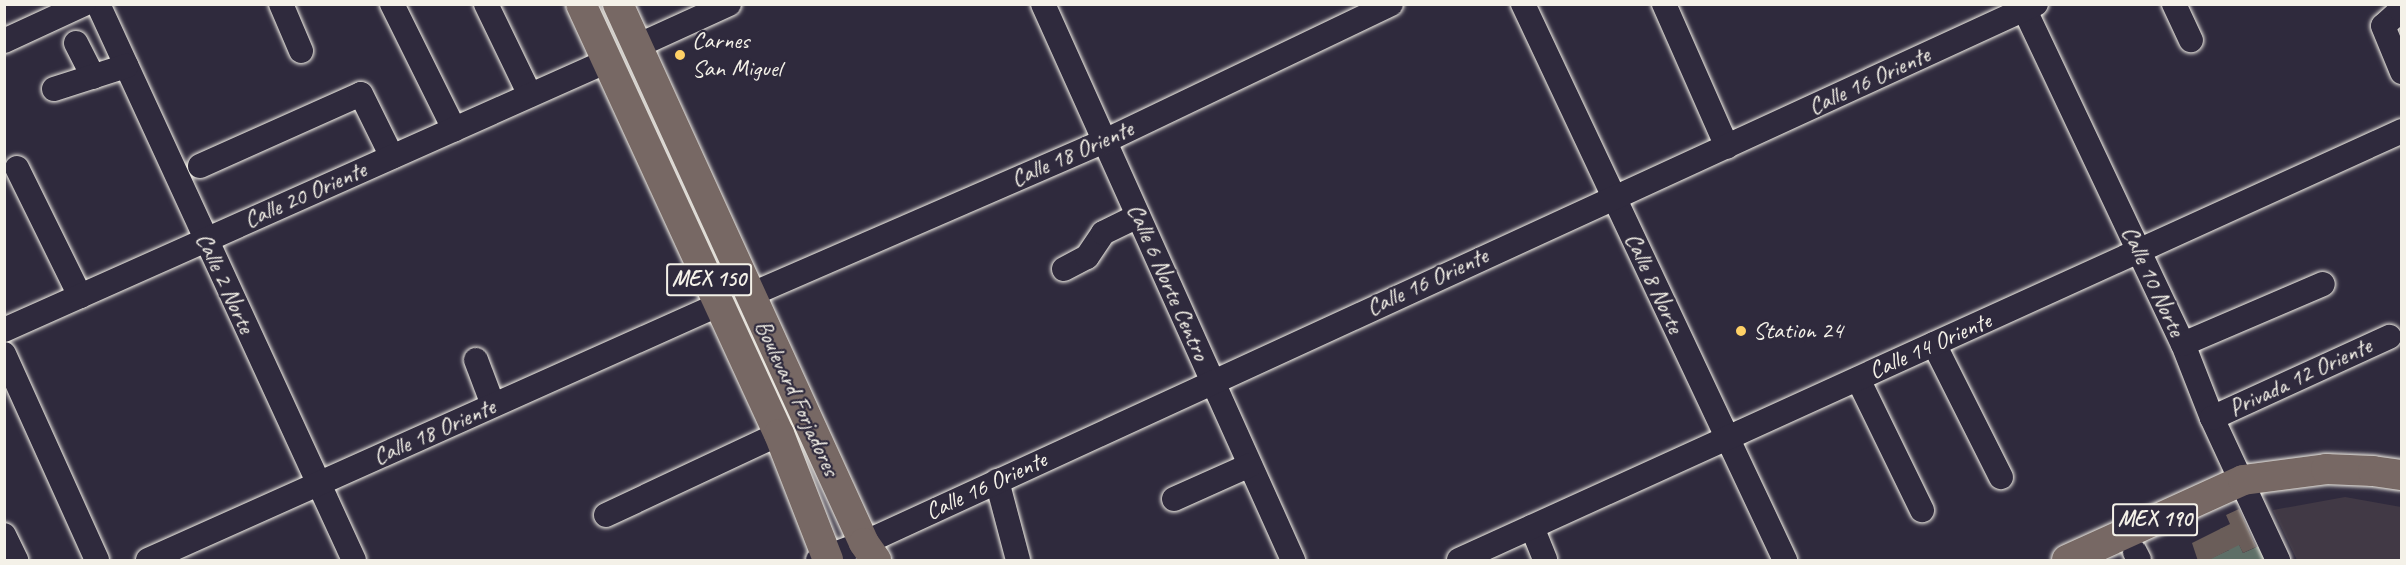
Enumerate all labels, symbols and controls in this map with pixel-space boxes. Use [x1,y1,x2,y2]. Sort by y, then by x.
place label: Carnes San Miguel [692,27,782,83]
street label: Calle 16 Oriente [1804,40,1934,122]
marker: Carnes San Miguel [673,48,687,62]
street label: Calle 18 Oriente [1007,114,1137,194]
street label: Calle 20 Oriente [240,155,370,235]
street label: Calle 6 Norte Centro [1121,199,1215,365]
street label: Calle 10 Norte [2115,221,2191,341]
street label: Calle 2 Norte [189,228,261,338]
street label: Calle 8 Norte [1618,228,1690,338]
street label: Calle 16 Oriente [1362,241,1492,323]
road number: MEX 150 [666,261,752,299]
street label: Calle 14 Oriente [1865,306,1995,386]
street label: Boulevard Forjadores [748,316,846,480]
place label: Station 24 [1753,317,1843,345]
marker: Station 24 [1734,324,1748,338]
street label: Privada 12 Oriente [2224,331,2376,423]
street label: Calle 18 Oriente [369,392,499,472]
street label: Calle 16 Oriente [921,445,1051,527]
road number: MEX 190 [2112,501,2198,539]

